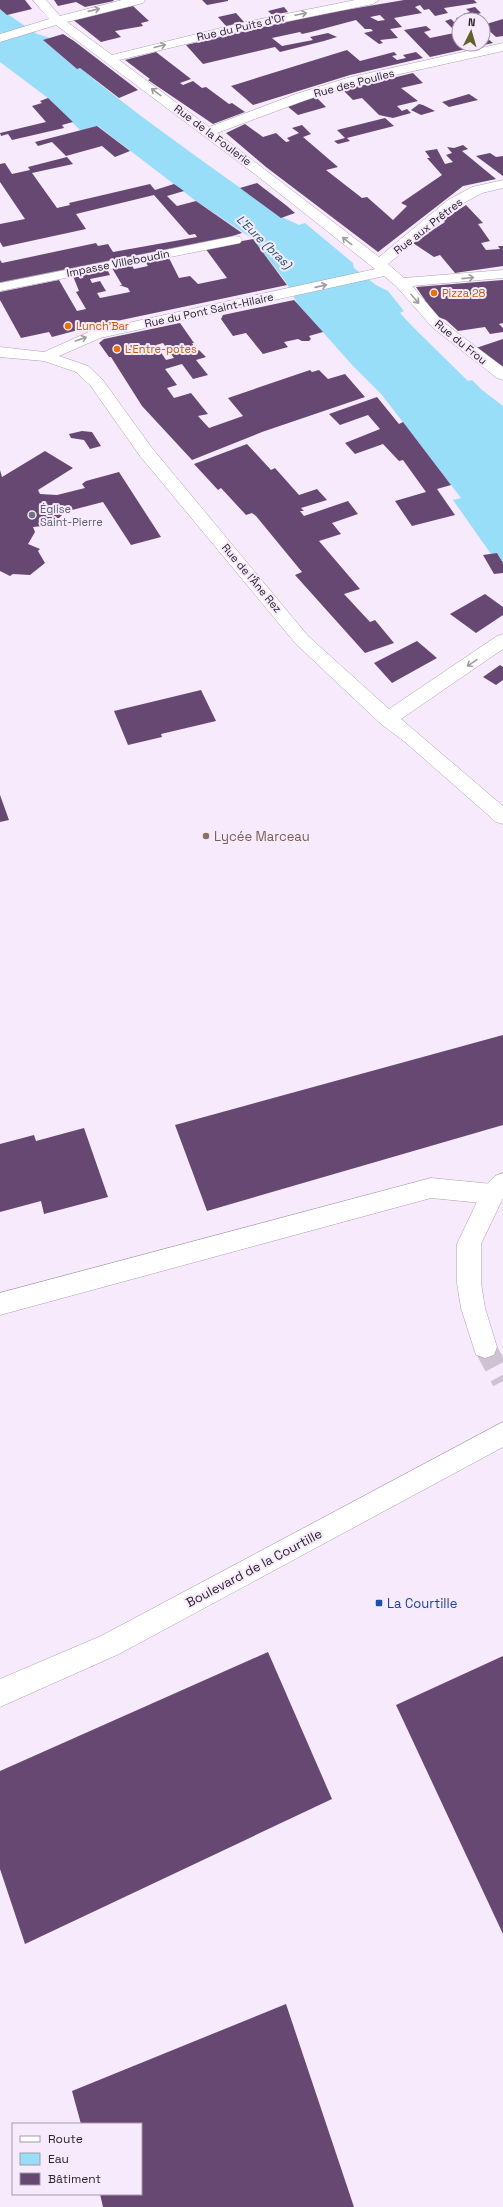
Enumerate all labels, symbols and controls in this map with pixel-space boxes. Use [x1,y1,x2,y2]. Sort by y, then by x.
one-way arrow [87,5,100,13]
street label: Rue du Puits d'Or [195,10,287,44]
one-way arrow [294,10,307,18]
north arrow [451,12,491,52]
text: N [468,15,476,29]
one-way arrow [154,42,167,49]
street label: Rue des Poulies [312,65,396,100]
one-way arrow [151,88,162,97]
street label: Rue de la Foulerie [172,101,254,169]
street label: Rue aux Prêtres [391,195,465,257]
water label: L'Eure (bras) [233,212,296,273]
one-way arrow [342,236,353,245]
street label: Impasse Villeboudin [65,246,171,280]
one-way arrow [461,274,474,282]
one-way arrow [314,281,327,289]
place label: Pizza 28 [442,286,486,300]
marker: Pizza 28 [429,288,439,298]
street label: Rue du Pont Saint-Hilaire [143,289,275,331]
one-way arrow [410,293,419,303]
street label: Rue du Frou [432,317,490,367]
place label: Lunch'Bar [76,319,129,333]
marker: Lunch'Bar [63,321,73,331]
one-way arrow [75,335,87,343]
place label: L'Entre-potes [125,342,197,356]
marker: L'Entre-potes [112,344,122,354]
place label: Église Saint-Pierre [40,502,103,529]
marker: Église Saint-Pierre [27,510,37,520]
street label: Rue de l'Âne Rez [219,541,285,616]
one-way arrow [466,659,477,667]
place label: Lycée Marceau [214,828,310,845]
marker: Lycée Marceau [201,831,211,841]
street label: Boulevard de la Courtille [183,1525,325,1611]
place label: La Courtille [387,1595,457,1612]
marker: La Courtille [374,1598,384,1608]
legend [12,2123,142,2195]
text: Route [48,2131,83,2147]
text: Eau [48,2151,69,2167]
text: Bâtiment [48,2171,101,2187]

